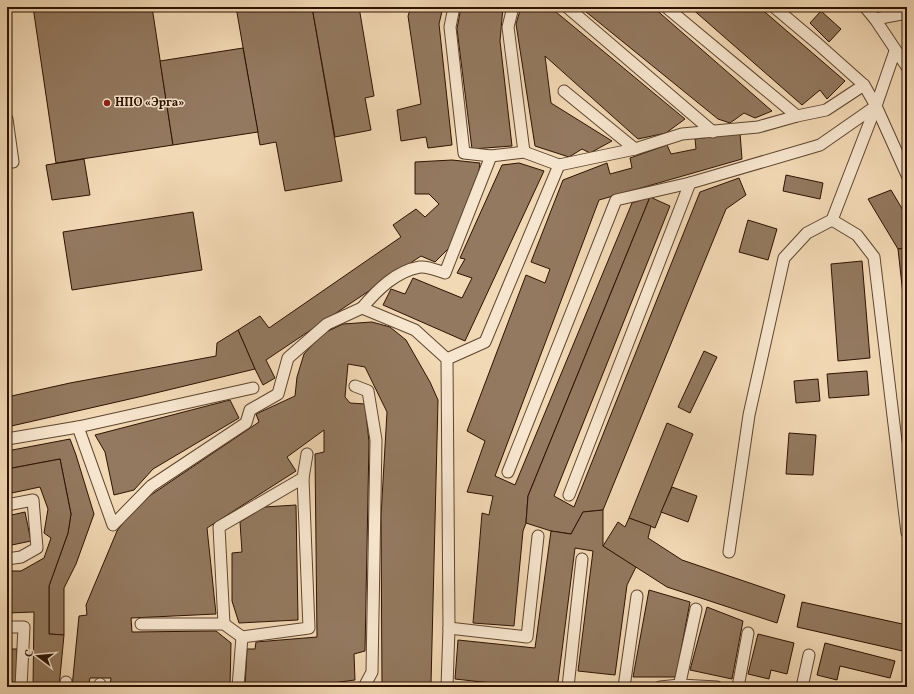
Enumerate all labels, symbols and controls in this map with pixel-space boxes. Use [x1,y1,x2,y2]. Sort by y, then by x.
place label: НПО «Эрга» [115,95,184,111]
marker: НПО «Эрга» [102,98,112,108]
north arrow [18,636,58,676]
text: С [22,648,38,659]

